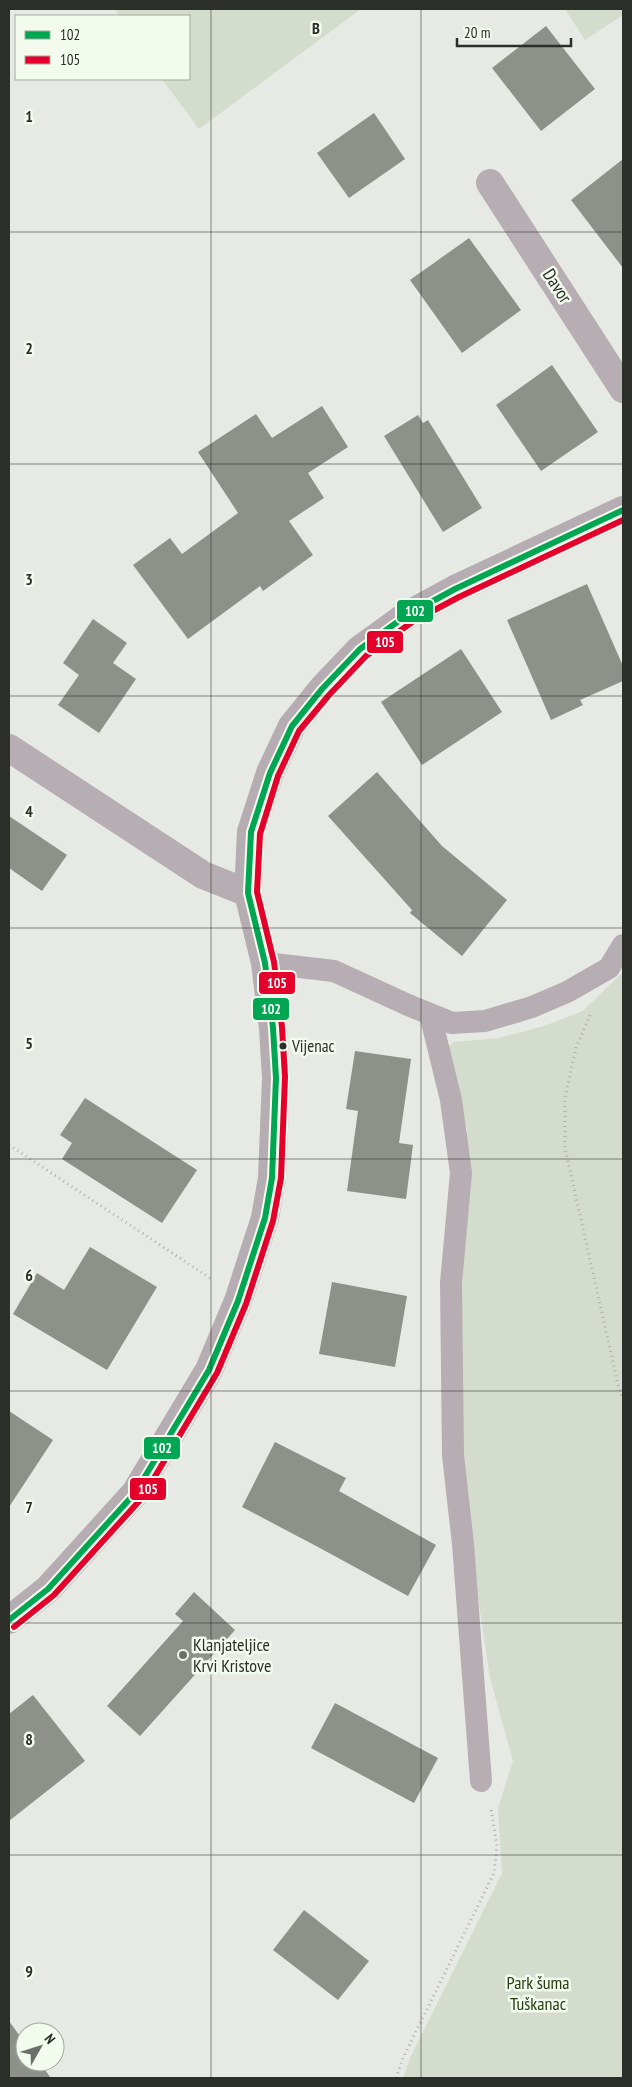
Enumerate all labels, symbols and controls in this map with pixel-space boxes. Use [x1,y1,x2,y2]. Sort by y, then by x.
legend [15,15,190,80]
scale bar [457,15,571,47]
text: B [312,18,320,38]
text: 20 m [464,23,490,42]
text: 102 [60,25,80,44]
text: 105 [60,50,80,69]
text: 1 [25,106,33,126]
street label: Davor [538,264,577,307]
text: 2 [25,338,33,358]
text: 3 [25,569,33,589]
line badge: 102 [396,599,434,623]
text: 102 [405,602,425,620]
line badge: 105 [366,630,404,654]
text: 105 [375,633,395,651]
text: 4 [25,801,33,821]
line badge: 105 [258,971,296,995]
text: 105 [267,974,287,992]
line badge: 102 [252,997,290,1021]
text: 102 [261,1000,281,1018]
text: 5 [25,1033,33,1053]
place label: Vijenac [291,1035,335,1057]
marker: Vijenac [278,1041,288,1051]
text: 6 [25,1265,33,1285]
line badge: 102 [143,1436,181,1460]
text: 102 [152,1439,172,1457]
line badge: 105 [129,1477,167,1501]
text: 105 [138,1480,158,1498]
text: 7 [25,1497,33,1517]
place label: Klanjateljice Krvi Kristove [193,1633,271,1677]
marker: Klanjateljice Krvi Kristove [177,1649,189,1661]
text: 8 [25,1729,33,1749]
text: 9 [25,1961,33,1981]
park label: Park šuma Tuškanac [507,1971,569,2015]
north arrow [15,2022,65,2072]
text: N [41,2030,59,2047]

